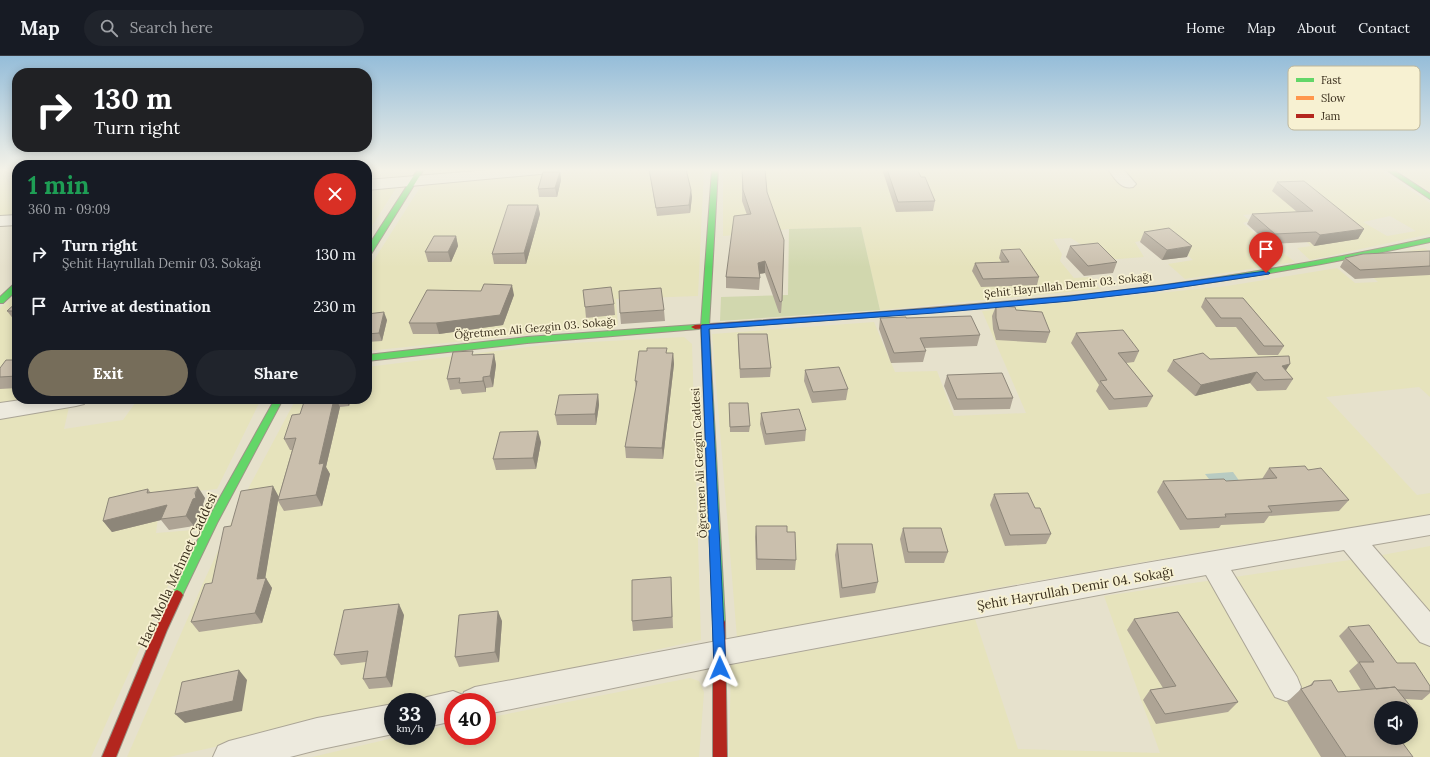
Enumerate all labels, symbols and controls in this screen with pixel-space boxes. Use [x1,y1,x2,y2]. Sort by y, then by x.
search box [84,10,364,46]
text: Map [20,16,60,40]
icon: search [98,17,120,39]
text: Search here [130,18,213,37]
text: Home [1186,19,1225,37]
text: Map [1247,19,1275,37]
text: About [1297,19,1336,37]
text: Contact [1358,19,1410,37]
legend [1288,66,1420,130]
text: Fast [1321,73,1342,87]
text: 130 m [94,81,172,117]
icon: right [28,84,80,136]
text: Slow [1321,91,1346,105]
text: Jam [1320,109,1341,123]
text: Turn right [94,116,180,139]
text: 1 min [28,170,89,201]
button: close [314,173,356,215]
text: 360 m · 09:09 [28,201,110,218]
pin [1249,232,1283,273]
text: Turn right [62,236,138,255]
icon: arrive [1255,238,1277,260]
icon: right [28,243,50,265]
text: 130 m [316,245,356,264]
text: Şehit Hayrullah Demir 03. Sokağı [62,255,261,272]
street label: Şehit Hayrullah Demir 03. Sokağı [983,269,1153,301]
icon: arrive [28,295,50,317]
text: Arrive at destination [62,297,211,316]
text: 230 m [313,297,356,316]
street label: Öğretmen Ali Gezgin 03. Sokağı [454,313,616,342]
button: Exit [28,350,188,396]
button: Share [196,350,356,396]
street label: Öğretmen Ali Gezgin Caddesi [687,388,710,539]
street label: Hacı Molla Mehmet Caddesi [134,490,221,650]
street label: Şehit Hayrullah Demir 04. Sokağı [976,563,1175,614]
position arrow [699,647,741,689]
speed limit sign: 40 [444,693,496,745]
text: 33 [399,701,421,726]
map controls [1374,701,1418,745]
button: sound [1374,701,1418,745]
text: km/h [396,722,424,735]

